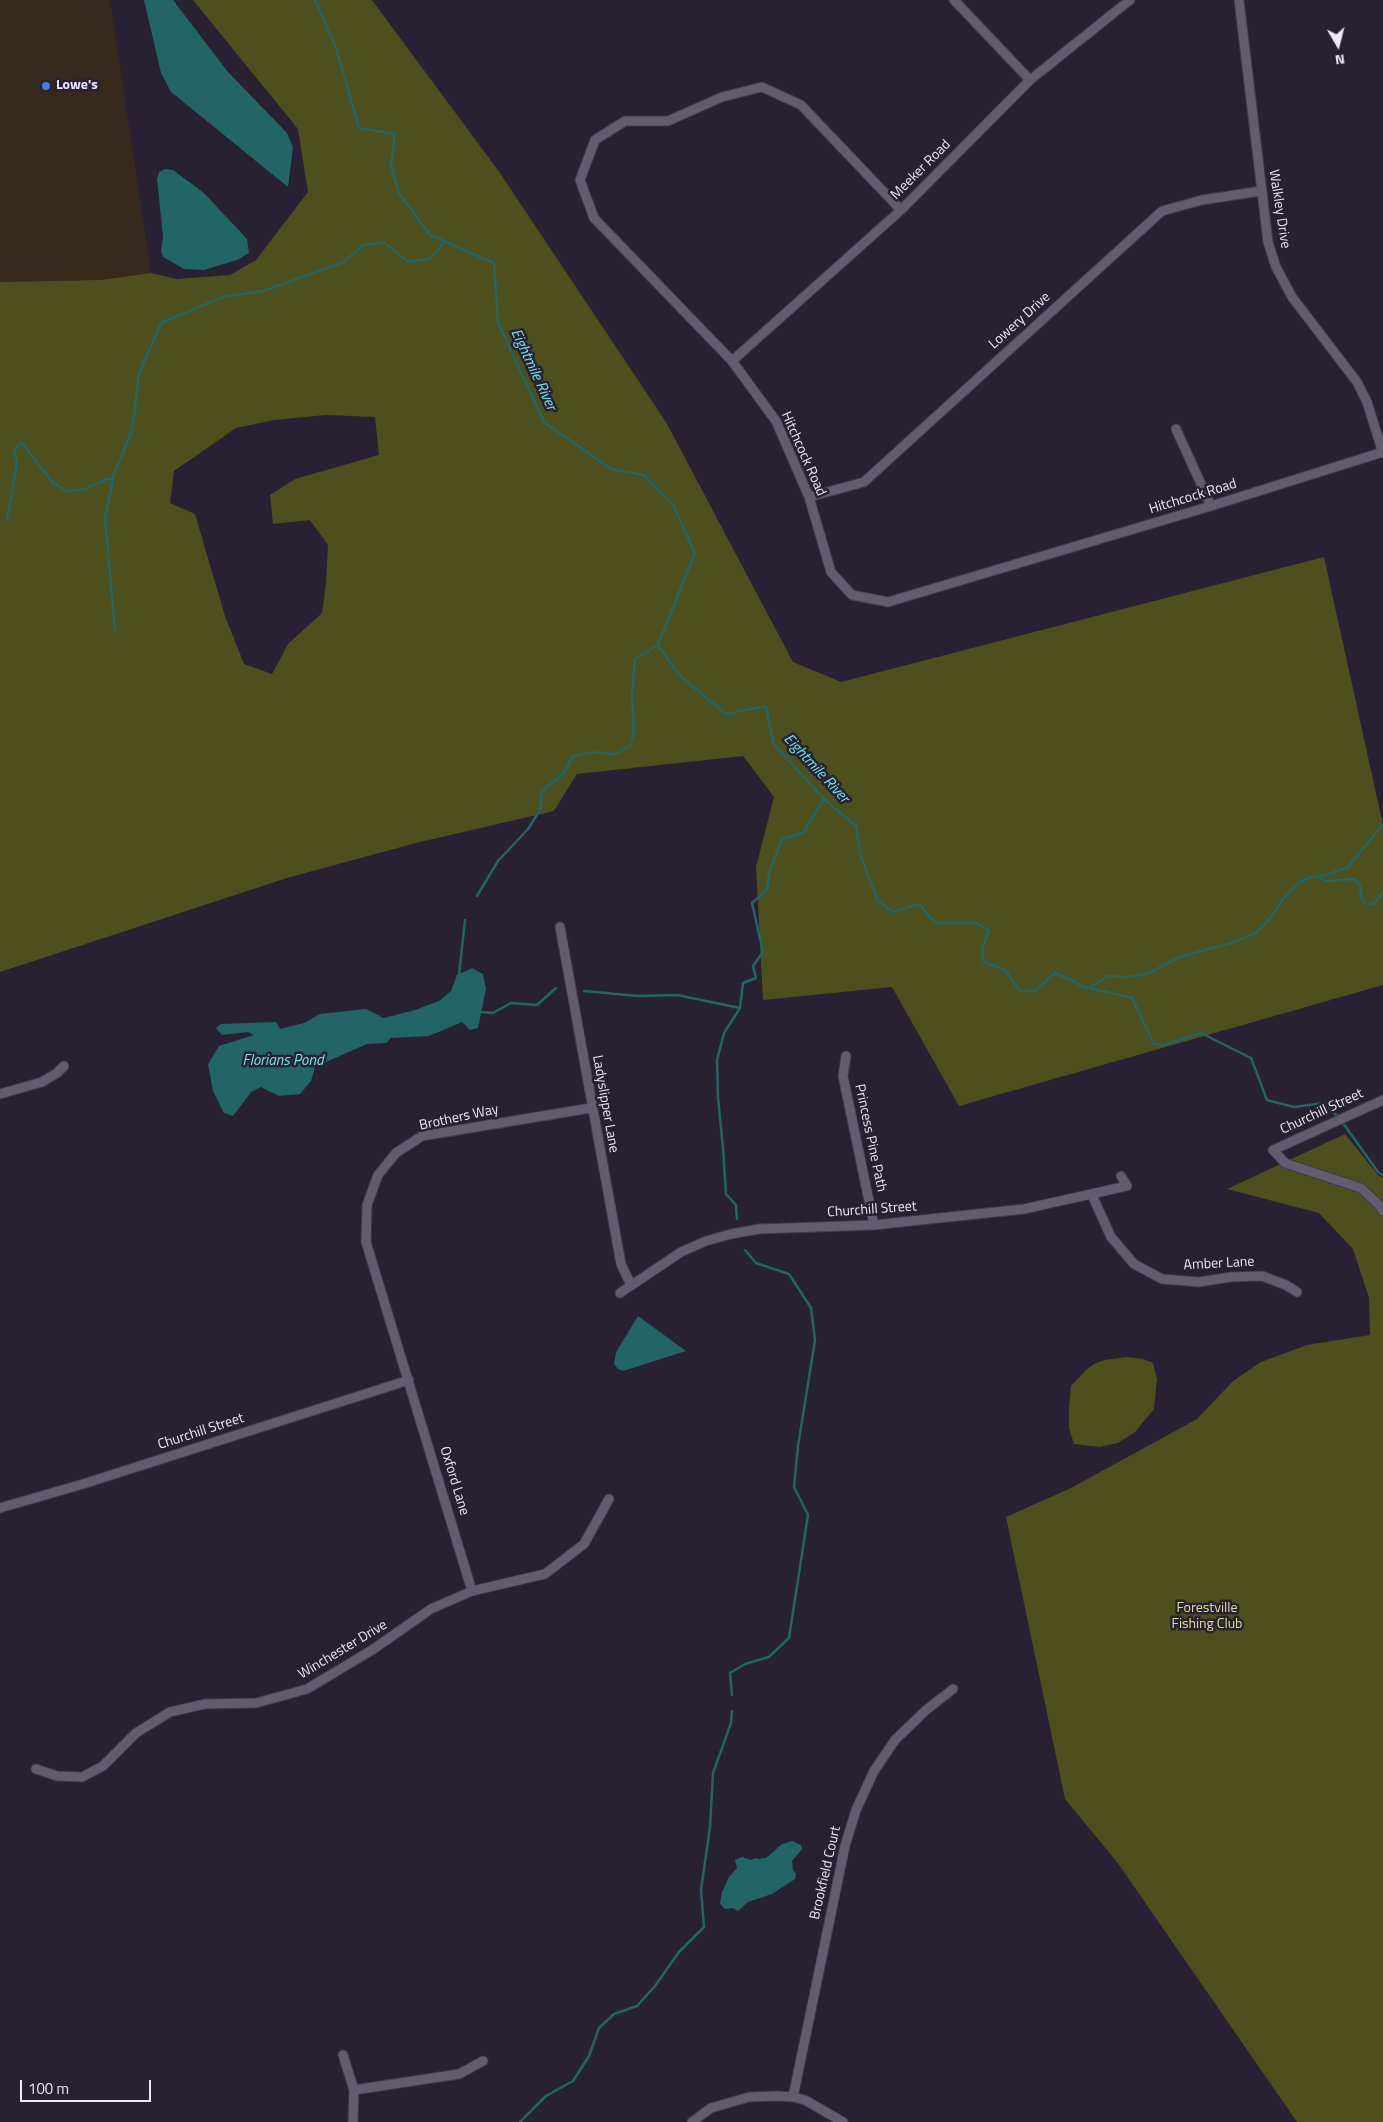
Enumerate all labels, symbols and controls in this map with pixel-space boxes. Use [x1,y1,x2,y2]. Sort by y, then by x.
north arrow [1313,20,1363,70]
text: N [1334,49,1346,71]
place label: Lowe's [56,78,98,94]
marker: Lowe's [40,80,52,92]
street label: Meeker Road [888,137,954,203]
street label: Walkley Drive [1264,168,1294,250]
street label: Lowery Drive [986,289,1054,353]
water label: Eightmile River [506,326,560,414]
street label: Hitchcock Road [777,409,829,499]
street label: Hitchcock Road [1147,476,1239,518]
water label: Eightmile River [779,731,853,807]
water label: Florians Pond [243,1052,323,1070]
street label: Ladyslipper Lane [588,1054,622,1154]
street label: Princess Pine Path [850,1083,890,1193]
street label: Churchill Street [1278,1085,1366,1139]
street label: Brothers Way [418,1101,500,1135]
street label: Churchill Street [827,1198,917,1222]
street label: Amber Lane [1183,1254,1255,1274]
street label: Churchill Street [156,1410,246,1454]
street label: Oxford Lane [436,1445,472,1517]
park label: Forestville Fishing Club [1172,1601,1242,1634]
street label: Winchester Drive [296,1617,390,1683]
street label: Brookfield Court [807,1825,845,1921]
scale bar [22,2070,154,2102]
text: 100 m [28,2077,69,2100]

